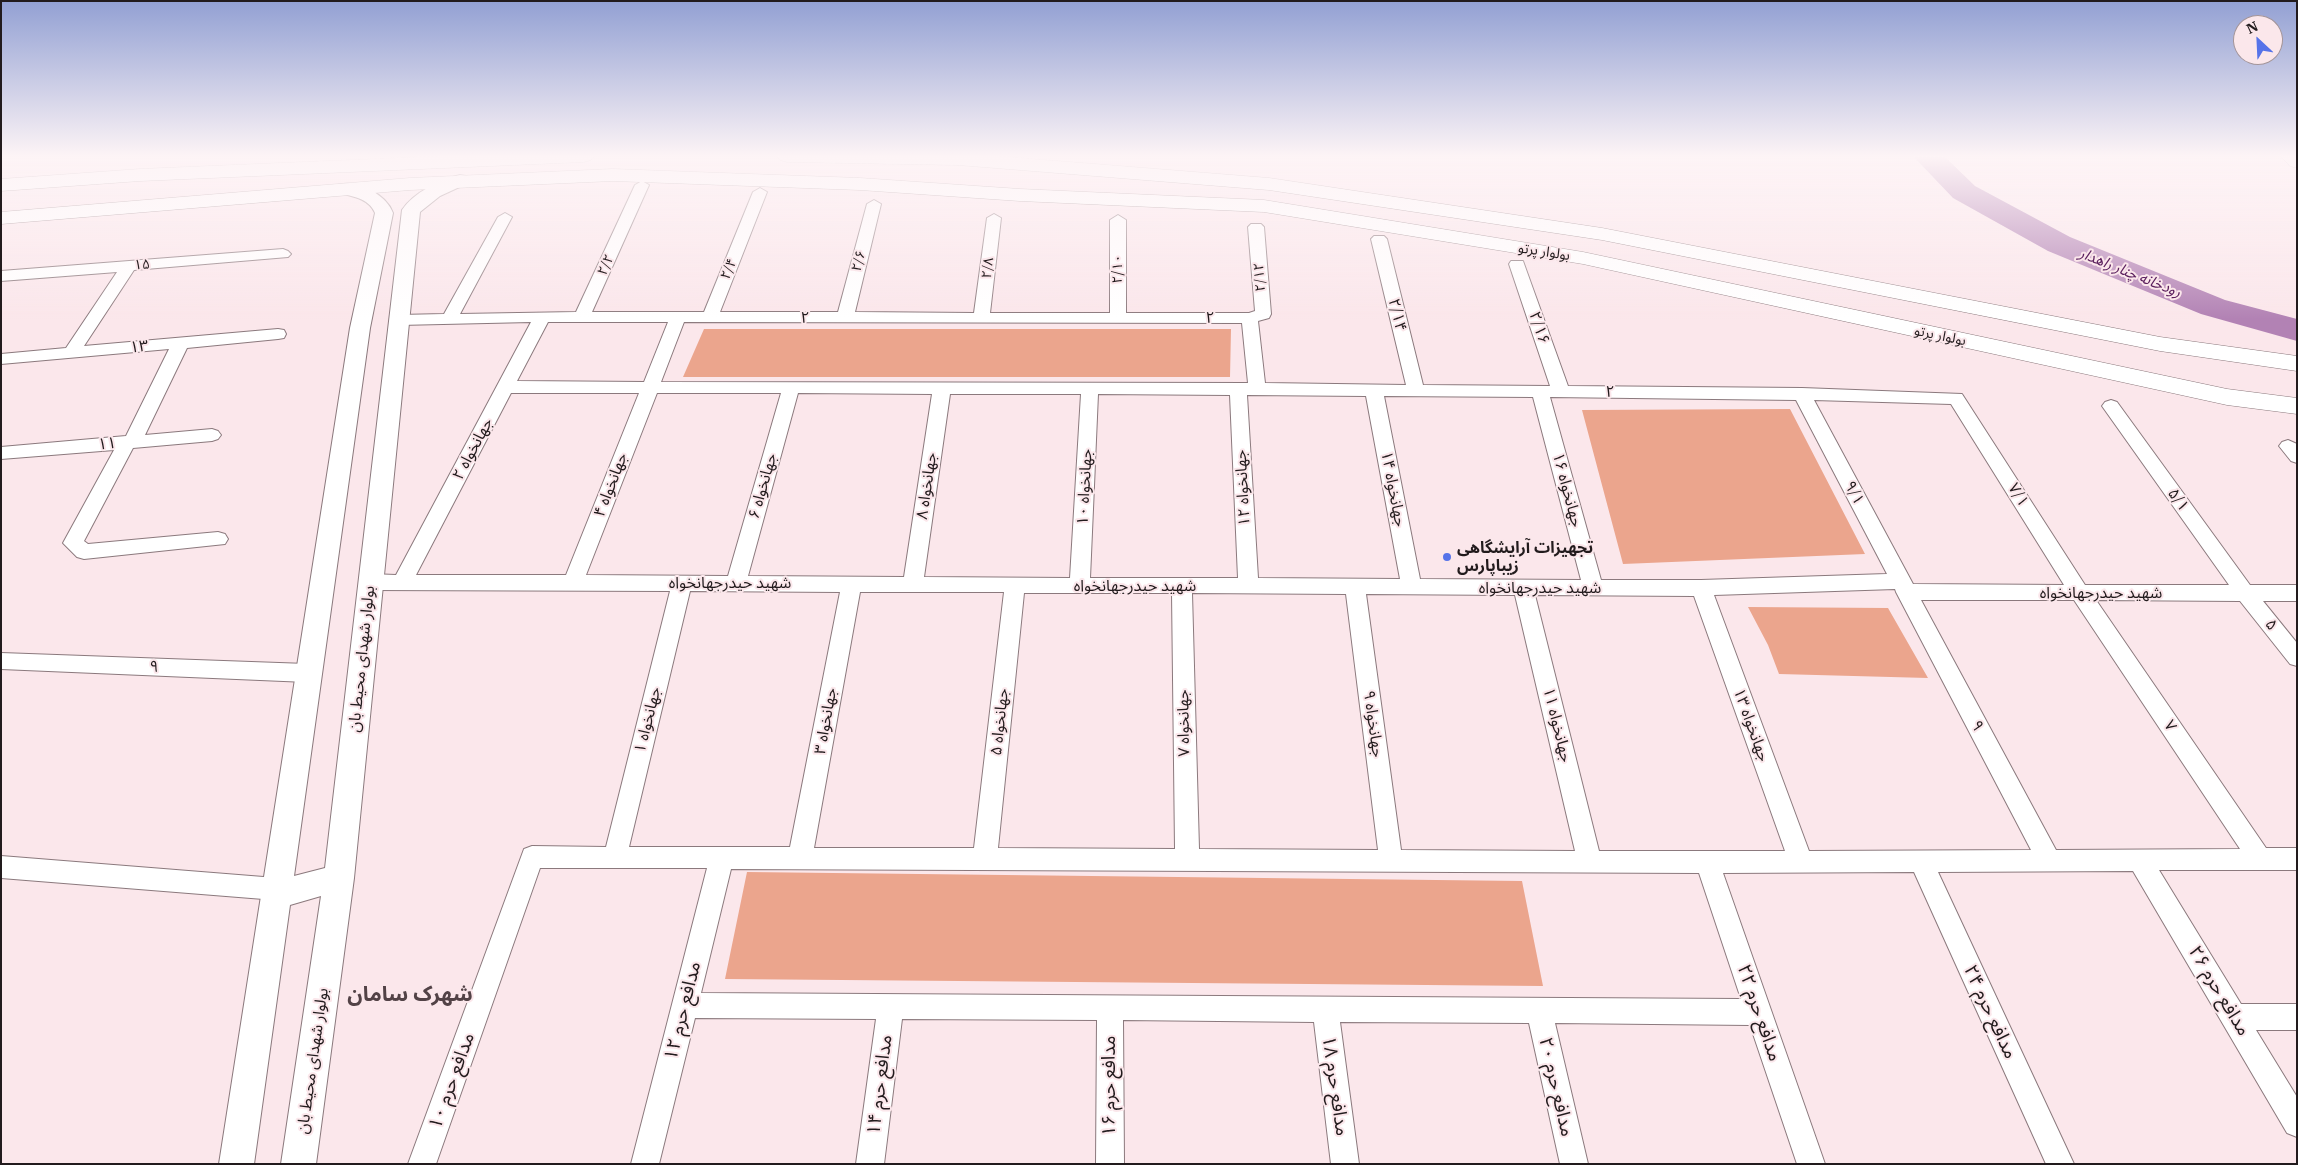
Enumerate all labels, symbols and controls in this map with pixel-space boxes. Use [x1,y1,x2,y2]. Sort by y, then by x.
north arrow [2233,15,2283,65]
text: N [2243,17,2261,38]
street label: بولوار پرتو [1517,240,1571,264]
water label: رودخانه چنار راهدار [2076,244,2184,302]
street label: ۲/۶ [848,249,870,273]
street label: ۲/۲ [594,252,618,278]
street label: ۲/۱۰ [1110,254,1126,284]
street label: ۱۵ [133,256,151,274]
street label: ۲/۴ [717,256,741,282]
street label: ۲/۸ [978,256,998,280]
street label: ۲/۱۲ [1251,262,1269,292]
street label: ۲/۱۴ [1384,297,1410,333]
street label: ۲ [800,308,810,328]
street label: ۲ [1205,308,1215,328]
street label: ۲/۱۶ [1525,309,1553,347]
street label: بولوار پرتو [1913,322,1967,350]
street label: ۱۳ [129,337,149,357]
street label: ۲ [1605,382,1615,402]
street label: جهانخواه ۲ [449,415,497,483]
street label: ۱۱ [97,434,117,454]
street label: جهانخواه ۱۰ [1073,448,1097,526]
street label: جهانخواه ۱۲ [1231,449,1255,527]
street label: جهانخواه ۴ [590,450,632,520]
street label: جهانخواه ۱۴ [1376,450,1410,528]
street label: جهانخواه ۶ [744,451,782,521]
street label: جهانخواه ۸ [913,451,941,521]
street label: جهانخواه ۱۶ [1548,451,1586,529]
street label: ۹/۱ [1840,478,1868,508]
street label: ۷/۱ [2003,480,2033,510]
street label: ۵/۱ [2163,485,2193,515]
place label: تجهیزات آرایشگاهی زیباپارس [1457,538,1593,576]
marker: تجهیزات آرایشگاهی زیباپارس [1441,551,1453,563]
street label: شهید حیدرجهانخواه [669,573,791,593]
street label: شهید حیدرجهانخواه [1074,576,1196,596]
street label: شهید حیدرجهانخواه [1479,578,1601,598]
street label: شهید حیدرجهانخواه [2040,583,2162,603]
street label: بولوار شهدای محیط بان [345,585,379,733]
street label: ۵ [2261,615,2281,635]
street label: ۹ [149,657,159,677]
street label: جهانخواه ۱ [631,685,665,755]
street label: جهانخواه ۳ [811,686,841,756]
street label: جهانخواه ۱۱ [1538,686,1576,764]
street label: جهانخواه ۱۳ [1729,686,1773,764]
street label: جهانخواه ۵ [987,687,1013,757]
street label: جهانخواه ۷ [1174,689,1194,757]
street label: جهانخواه ۹ [1359,689,1387,759]
street label: ۹ [1966,717,1988,735]
street label: ۷ [2159,717,2181,735]
street label: مدافع حرم ۲۶ [2183,942,2255,1040]
street label: مدافع حرم ۱۲ [660,959,706,1063]
street label: مدافع حرم ۲۴ [1958,961,2022,1063]
street label: مدافع حرم ۲۲ [1732,962,1786,1064]
district label: شهرک سامان [347,982,473,1008]
street label: بولوار شهدای محیط بان [293,987,333,1135]
street label: مدافع حرم ۱۰ [424,1030,480,1132]
street label: مدافع حرم ۱۴ [863,1034,897,1136]
street label: مدافع حرم ۱۸ [1317,1034,1353,1138]
street label: مدافع حرم ۲۰ [1534,1035,1578,1139]
street label: مدافع حرم ۱۶ [1099,1036,1121,1136]

